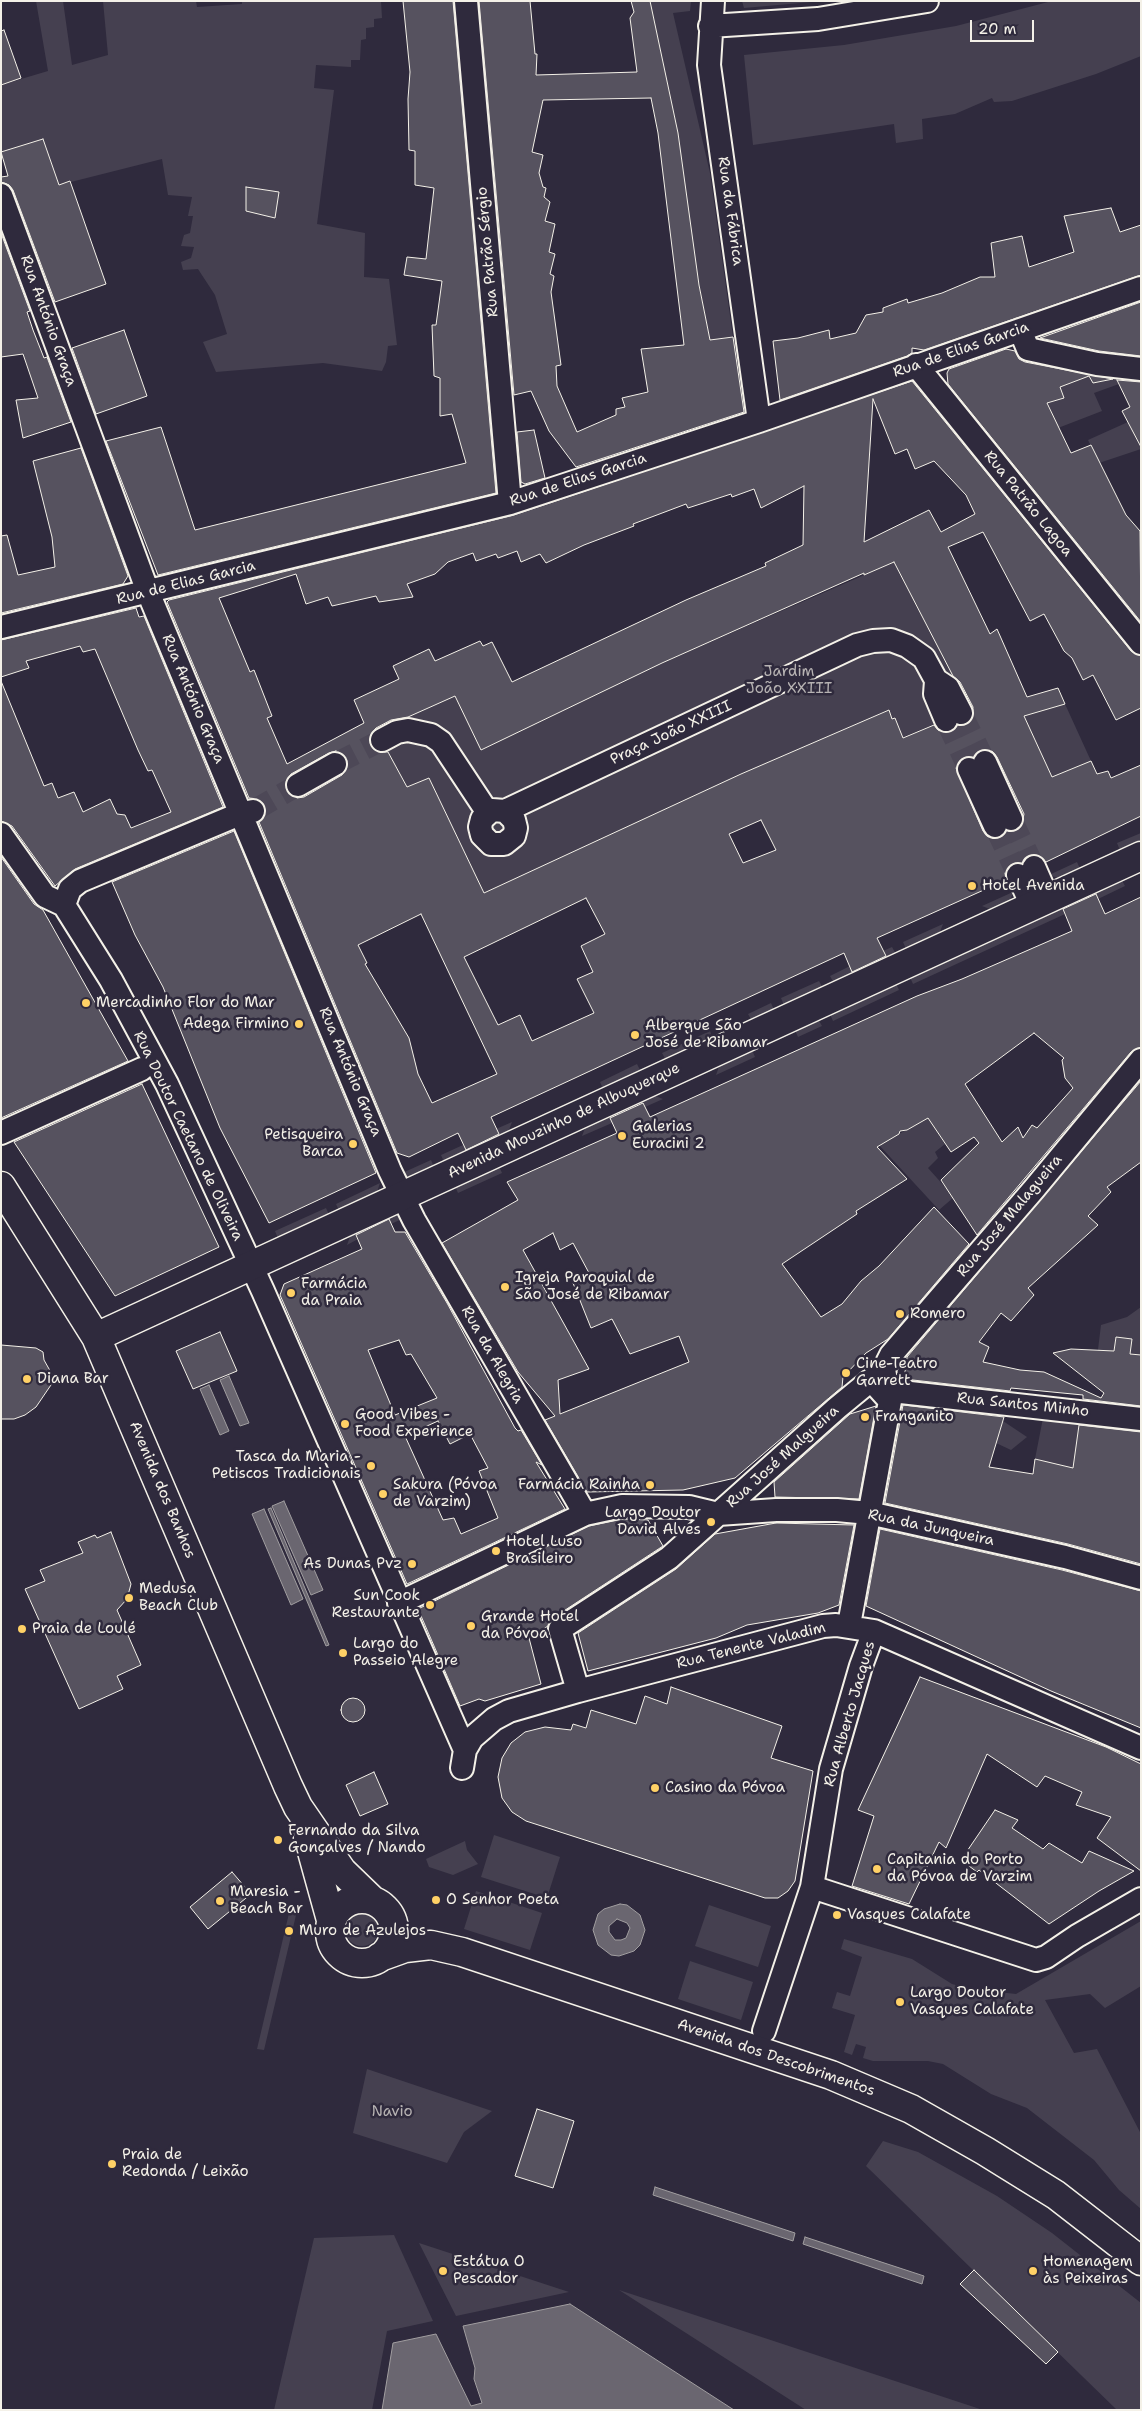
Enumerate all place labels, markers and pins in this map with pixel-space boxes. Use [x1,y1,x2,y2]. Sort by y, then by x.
place label: Hotel Avenida [982,877,1085,895]
marker: Hotel Avenida [966,880,978,892]
place label: Mercadinho Flor do Mar [96,994,275,1012]
marker: Mercadinho Flor do Mar [80,997,92,1009]
place label: Adega Firmino [183,1015,289,1033]
place label: Albergue São José de Ribamar [645,1017,768,1052]
marker: Adega Firmino [293,1018,305,1030]
marker: Albergue São José de Ribamar [629,1029,641,1041]
place label: Galerias Euracini 2 [632,1118,705,1153]
place label: Petisqueira Barca [264,1126,343,1161]
marker: Galerias Euracini 2 [616,1130,628,1142]
marker: Petisqueira Barca [347,1138,359,1150]
place label: Igreja Paroquial de São José de Ribamar [515,1269,670,1304]
place label: Farmácia da Praia [301,1275,367,1310]
marker: Igreja Paroquial de São José de Ribamar [499,1281,511,1293]
marker: Farmácia da Praia [285,1287,297,1299]
place label: Romero [910,1305,965,1323]
marker: Romero [894,1308,906,1320]
place label: Cine-Teatro Garrett [856,1355,938,1390]
marker: Cine-Teatro Garrett [840,1367,852,1379]
place label: Diana Bar [37,1370,109,1388]
marker: Diana Bar [21,1373,33,1385]
place label: Good Vibes - Food Experience [355,1406,473,1441]
place label: Franganito [875,1408,954,1426]
marker: Franganito [859,1411,871,1423]
marker: Good Vibes - Food Experience [339,1418,351,1430]
place label: Tasca da Maria - Petiscos Tradicionais [212,1448,361,1483]
marker: Tasca da Maria - Petiscos Tradicionais [365,1460,377,1472]
place label: Sakura (Póvoa de Varzim) [393,1476,497,1511]
place label: Farmácia Rainha [518,1476,640,1494]
marker: Farmácia Rainha [644,1479,656,1491]
marker: Sakura (Póvoa de Varzim) [377,1488,389,1500]
place label: Largo Doutor David Alves [605,1504,701,1539]
marker: Largo Doutor David Alves [705,1516,717,1528]
place label: Hotel Luso Brasileiro [506,1533,582,1568]
marker: Hotel Luso Brasileiro [490,1545,502,1557]
place label: As Dunas Pvz [303,1555,402,1573]
marker: As Dunas Pvz [406,1558,418,1570]
place label: Medusa Beach Club [139,1580,218,1615]
place label: Sun Cook Restaurante [332,1587,420,1622]
marker: Medusa Beach Club [123,1592,135,1604]
marker: Sun Cook Restaurante [424,1599,436,1611]
place label: Grande Hotel da Póvoa [481,1608,579,1643]
place label: Praia de Loulé [32,1620,136,1638]
marker: Grande Hotel da Póvoa [465,1620,477,1632]
marker: Praia de Loulé [16,1623,28,1635]
place label: Largo do Passeio Alegre [353,1635,458,1670]
marker: Largo do Passeio Alegre [337,1647,349,1659]
place label: Casino da Póvoa [665,1779,785,1797]
marker: Casino da Póvoa [649,1782,661,1794]
place label: Fernando da Silva Gonçalves / Nando [288,1822,425,1857]
marker: Fernando da Silva Gonçalves / Nando [272,1834,284,1846]
place label: Capitania do Porto da Póvoa de Varzim [887,1851,1032,1886]
marker: Capitania do Porto da Póvoa de Varzim [871,1863,883,1875]
place label: Maresia - Beach Bar [230,1883,303,1918]
place label: O Senhor Poeta [446,1891,559,1909]
marker: O Senhor Poeta [430,1894,442,1906]
marker: Maresia - Beach Bar [214,1895,226,1907]
place label: Vasques Calafate [847,1906,971,1924]
marker: Vasques Calafate [831,1909,843,1921]
place label: Muro de Azulejos [299,1922,426,1940]
marker: Muro de Azulejos [283,1925,295,1937]
place label: Largo Doutor Vasques Calafate [910,1984,1034,2019]
marker: Largo Doutor Vasques Calafate [894,1996,906,2008]
place label: Praia de Redonda / Leixão [122,2146,249,2181]
marker: Praia de Redonda / Leixão [106,2158,118,2170]
place label: Estátua O Pescador [453,2253,525,2288]
place label: Homenagem às Peixeiras [1043,2253,1133,2288]
marker: Estátua O Pescador [437,2265,449,2277]
marker: Homenagem às Peixeiras [1027,2265,1039,2277]

